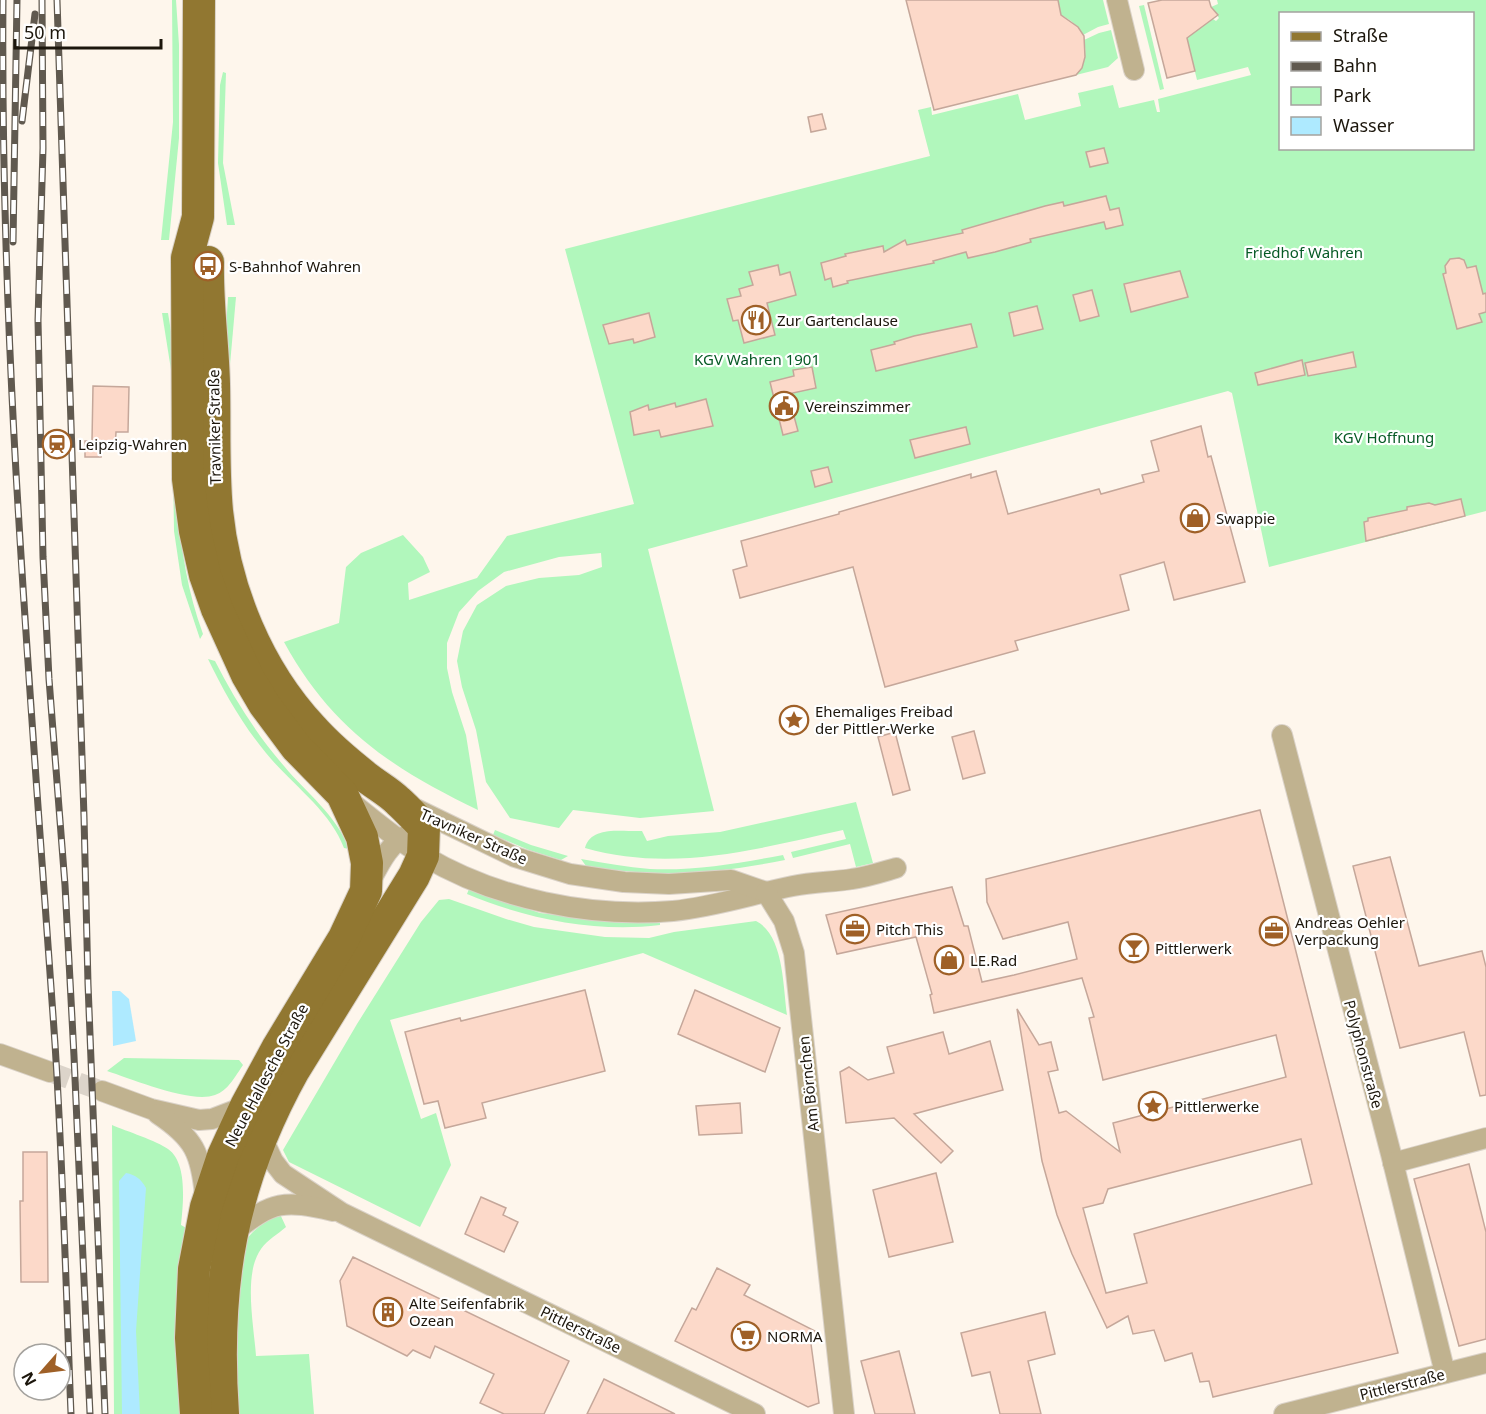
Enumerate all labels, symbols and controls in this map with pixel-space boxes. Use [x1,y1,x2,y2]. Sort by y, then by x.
scale bar [15,12,160,50]
legend [1279,12,1474,150]
text: 50 m [24,20,66,44]
text: Straße [1333,23,1388,47]
text: Bahn [1333,53,1377,77]
text: Park [1333,83,1371,107]
text: Wasser [1333,113,1395,137]
park label: Friedhof Wahren [1245,242,1363,262]
bus stop icon: S-Bahnhof Wahren [192,250,224,282]
place label: S-Bahnhof Wahren [229,256,361,276]
restaurant icon: Zur Gartenclause [740,304,772,336]
place label: Zur Gartenclause [777,310,898,330]
park label: KGV Wahren 1901 [694,349,820,369]
street label: Travniker Straße [203,369,225,485]
public building icon: Vereinszimmer [768,390,800,422]
place label: Vereinszimmer [805,396,910,416]
park label: KGV Hoffnung [1334,427,1434,447]
station icon: Leipzig-Wahren [41,428,73,460]
place label: Leipzig-Wahren [78,434,187,454]
shop icon: Swappie [1179,502,1211,534]
place label: Swappie [1216,508,1275,528]
place label: Ehemaliges Freibad der Pittler-Werke [815,701,953,738]
place icon: Ehemaliges Freibad der Pittler-Werke [778,704,810,736]
street label: Travniker Straße [417,803,531,869]
place label: Andreas Oehler Verpackung [1295,912,1405,949]
office icon: Pitch This [839,913,871,945]
office icon: Andreas Oehler Verpackung [1258,915,1290,947]
place label: Pitch This [876,919,943,939]
bar icon: Pittlerwerk [1118,932,1150,964]
place label: Pittlerwerk [1155,938,1232,958]
shop icon: LE.Rad [933,944,965,976]
place label: LE.Rad [970,950,1017,970]
street label: Polyphonstraße [1340,998,1388,1110]
street label: Neue Hallesche Straße [220,1000,312,1150]
street label: Am Börnchen [793,1035,823,1133]
place icon: Pittlerwerke [1137,1090,1169,1122]
place label: Pittlerwerke [1174,1096,1259,1116]
place label: Alte Seifenfabrik Ozean [409,1293,525,1330]
building icon: Alte Seifenfabrik Ozean [372,1296,404,1328]
street label: Pittlerstraße [537,1301,625,1357]
supermarket icon: NORMA [730,1320,762,1352]
place label: NORMA [767,1326,823,1346]
north arrow [12,1342,72,1402]
street label: Pittlerstraße [1357,1364,1447,1404]
text: N [16,1368,42,1390]

